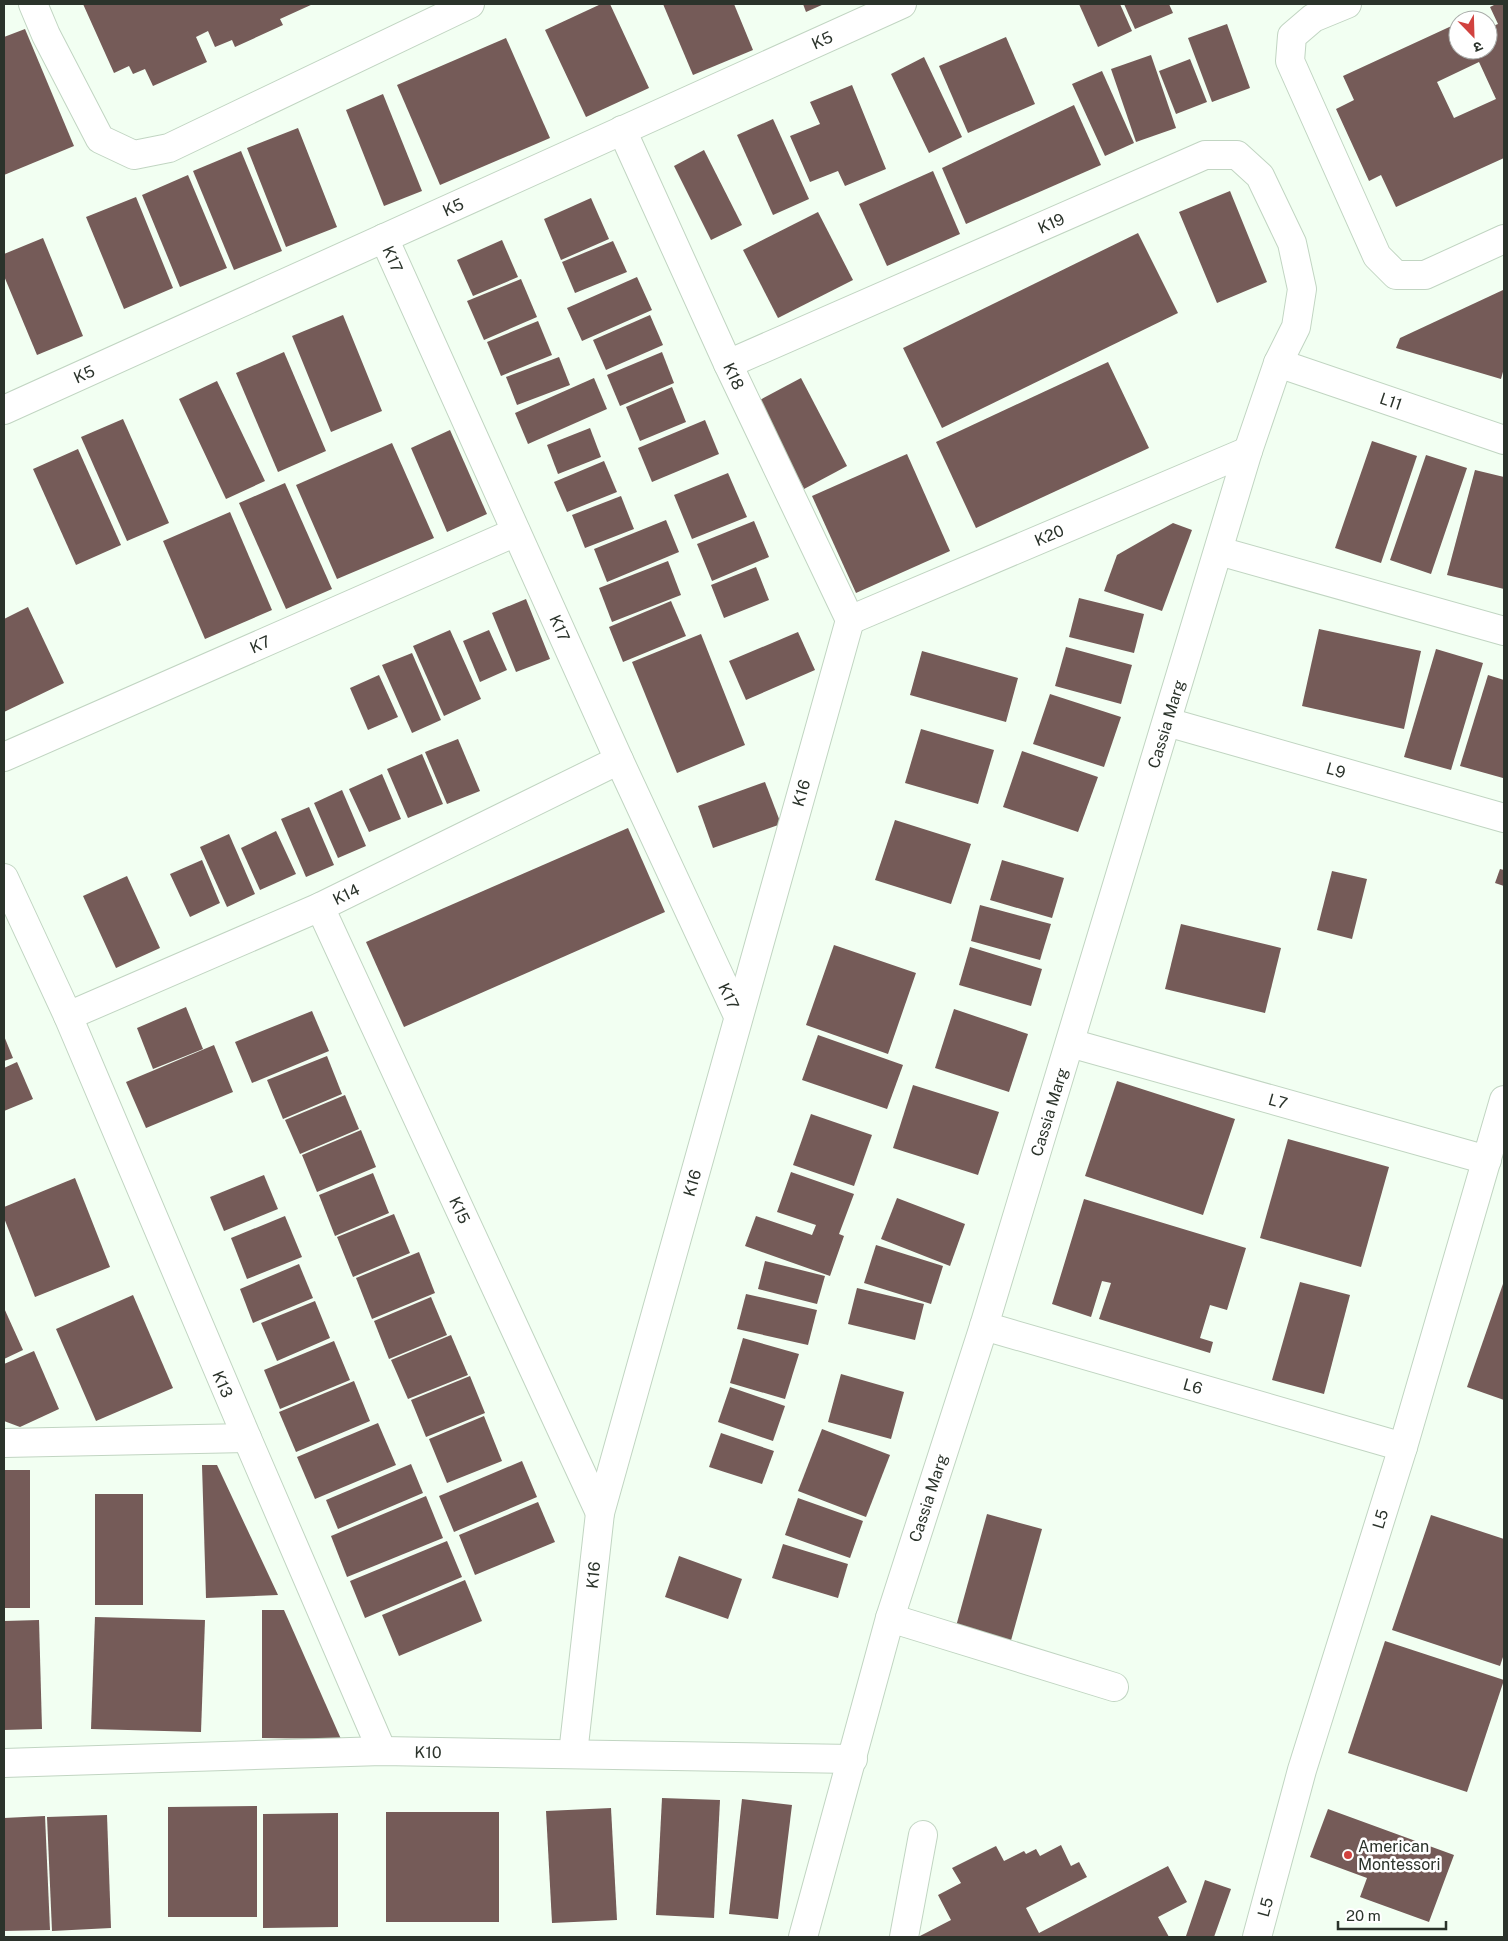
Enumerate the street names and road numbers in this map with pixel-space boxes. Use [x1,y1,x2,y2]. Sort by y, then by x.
street label: K5 [809,27,836,53]
street label: K5 [440,194,467,220]
street label: K19 [1035,209,1068,238]
street label: K17 [378,243,407,275]
street label: K18 [719,360,748,393]
street label: K5 [71,361,98,387]
street label: L11 [1377,389,1404,414]
street label: K20 [1032,521,1067,550]
street label: K17 [545,612,574,644]
street label: K7 [247,632,273,657]
street label: Cassia Marg [1144,678,1189,771]
street label: L9 [1324,759,1348,782]
street label: K16 [789,777,814,809]
street label: K14 [330,880,363,909]
street label: K17 [714,980,743,1012]
street label: Cassia Marg [1027,1066,1072,1159]
street label: L7 [1266,1090,1290,1113]
street label: K16 [680,1167,705,1199]
street label: K15 [445,1194,474,1227]
street label: K13 [208,1368,237,1401]
street label: L6 [1181,1375,1205,1398]
street label: Cassia Marg [905,1452,952,1545]
street label: L5 [1369,1507,1392,1531]
street label: K16 [583,1560,604,1590]
street label: K10 [414,1743,442,1762]
street label: L5 [1254,1895,1277,1919]

